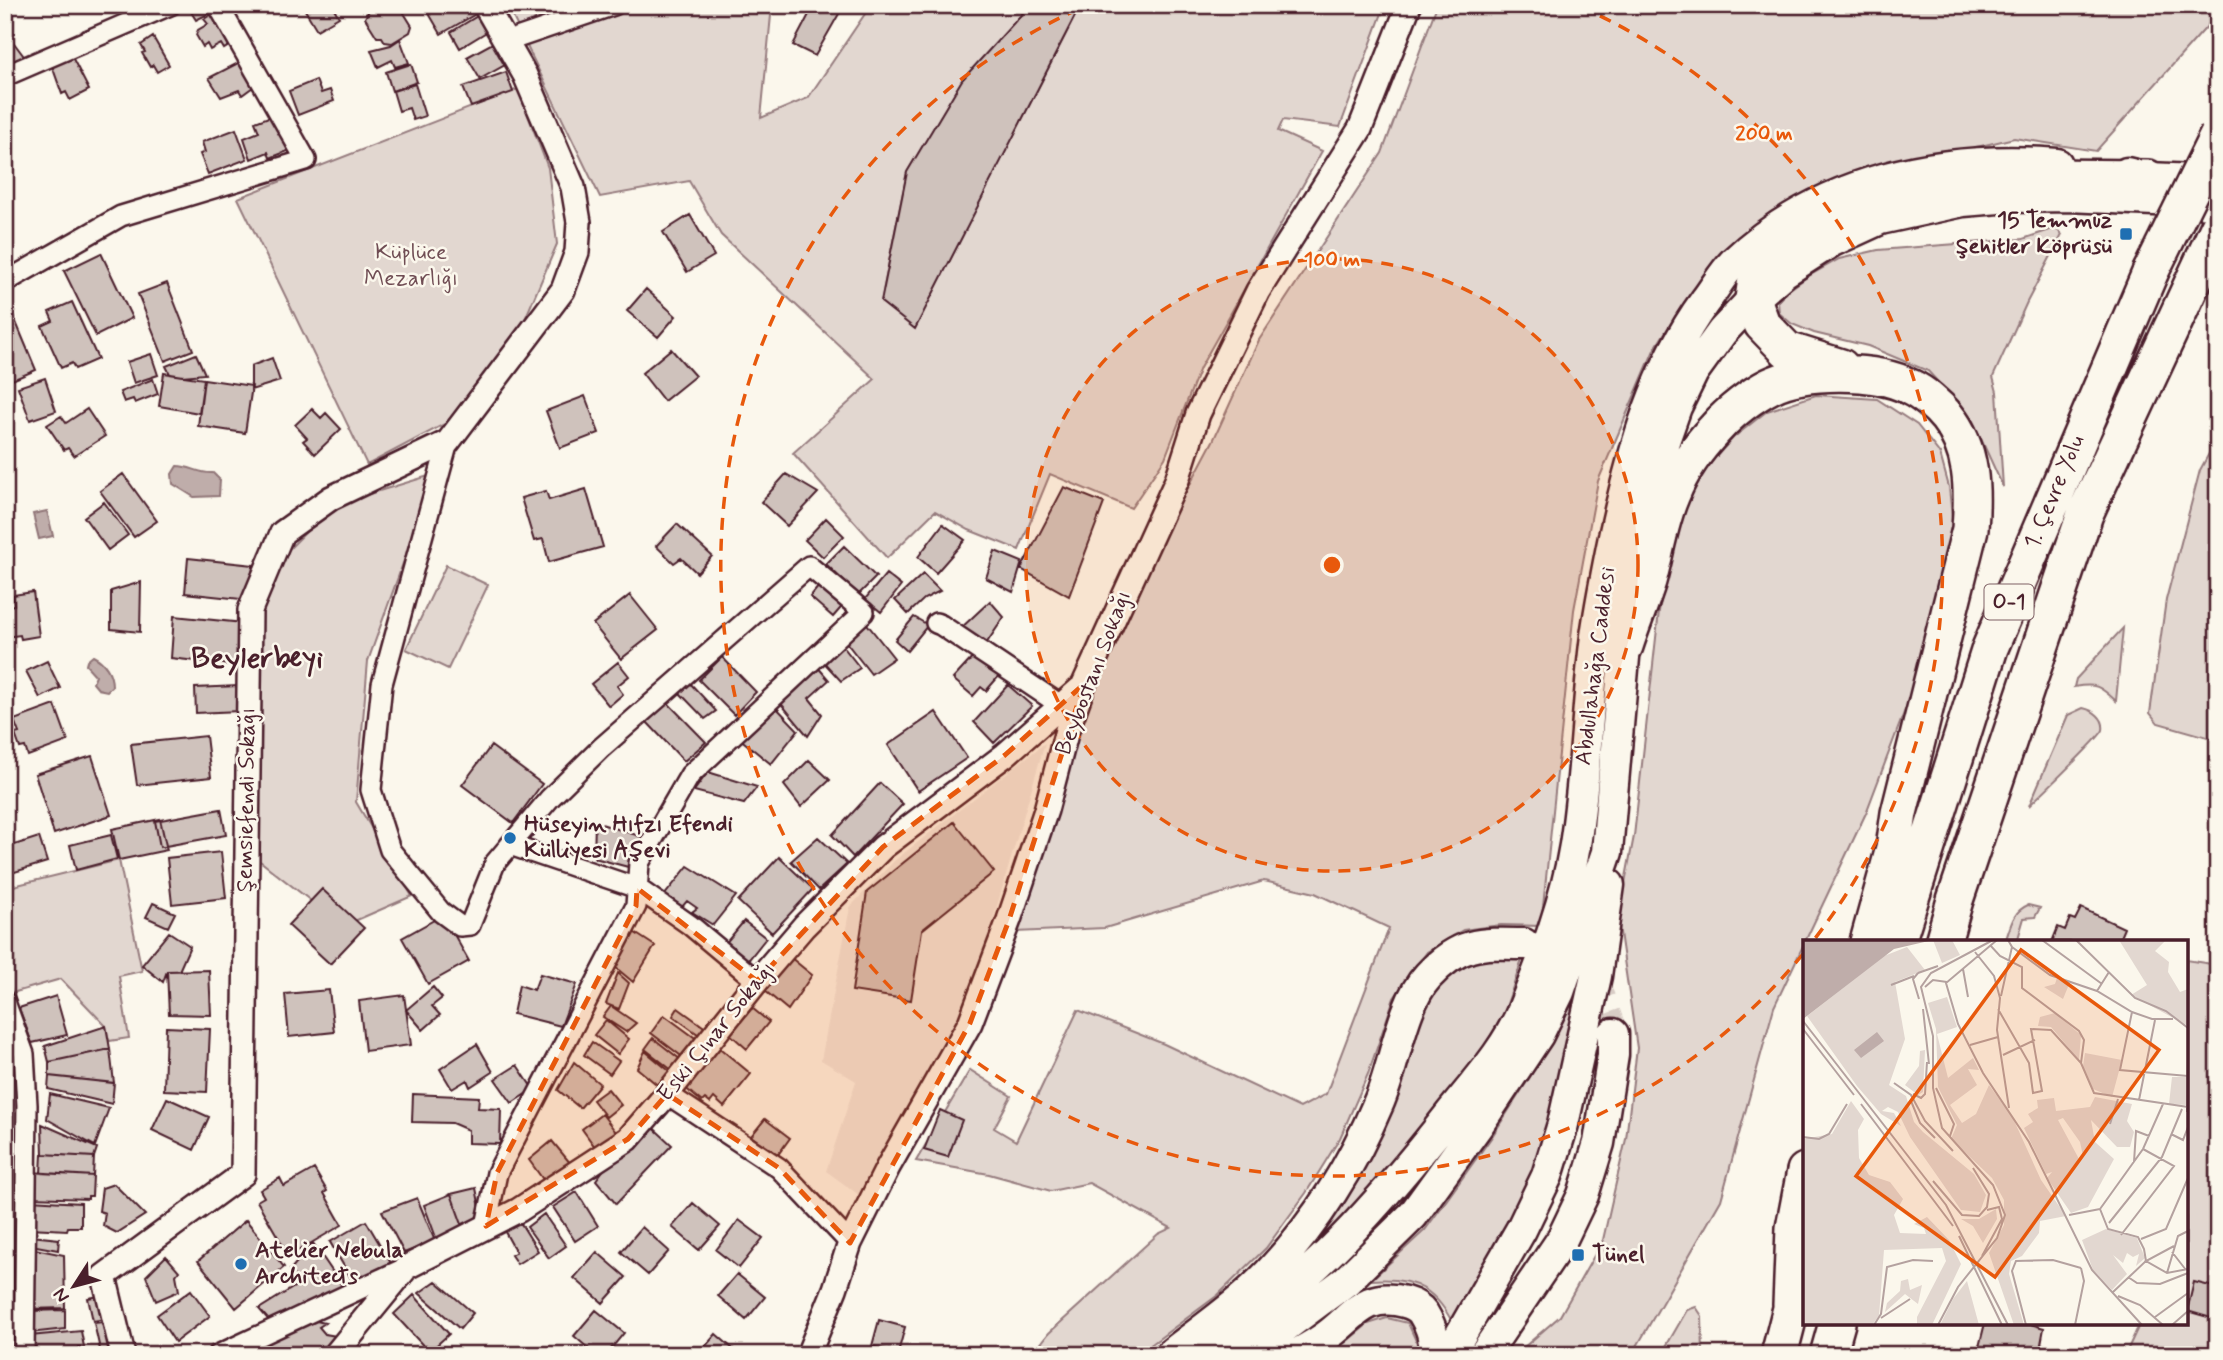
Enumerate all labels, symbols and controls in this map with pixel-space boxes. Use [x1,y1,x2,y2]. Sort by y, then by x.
text: 200 m [1735,120,1793,148]
place label: 15 Temmuz Şehitler Köprüsü [1956,206,2113,262]
marker: 15 Temmuz Şehitler Köprüsü [2118,226,2134,242]
park label: Küplüce Mezarlığı [364,238,458,294]
text: 100 m [1304,246,1360,274]
street label: 1. Çevre Yolu [2018,430,2092,554]
centre of rings [1320,553,1344,577]
street label: Abdullahağa Caddesi [1569,565,1623,767]
road number: O-1 [1984,584,2034,620]
street label: Beybostanı Sokağı [1049,586,1139,760]
district label: Beylerbeyi [191,639,323,678]
street label: Şemsiefendi Sokağı [230,707,264,893]
place label: Hüseyin Hıfzı Efendi Külliyesi Aşevi [524,810,733,866]
marker: Hüseyin Hıfzı Efendi Külliyesi Aşevi [502,830,518,846]
inset map [1803,940,2188,1325]
street label: Eski Çınar Sokağı [651,956,783,1108]
place label: Atelier Nebula Architects [255,1236,404,1292]
place label: Tünel [1592,1240,1645,1270]
marker: Tünel [1570,1247,1586,1263]
north arrow [38,1252,108,1322]
marker: Atelier Nebula Architects [233,1256,249,1272]
text: N [48,1283,75,1308]

